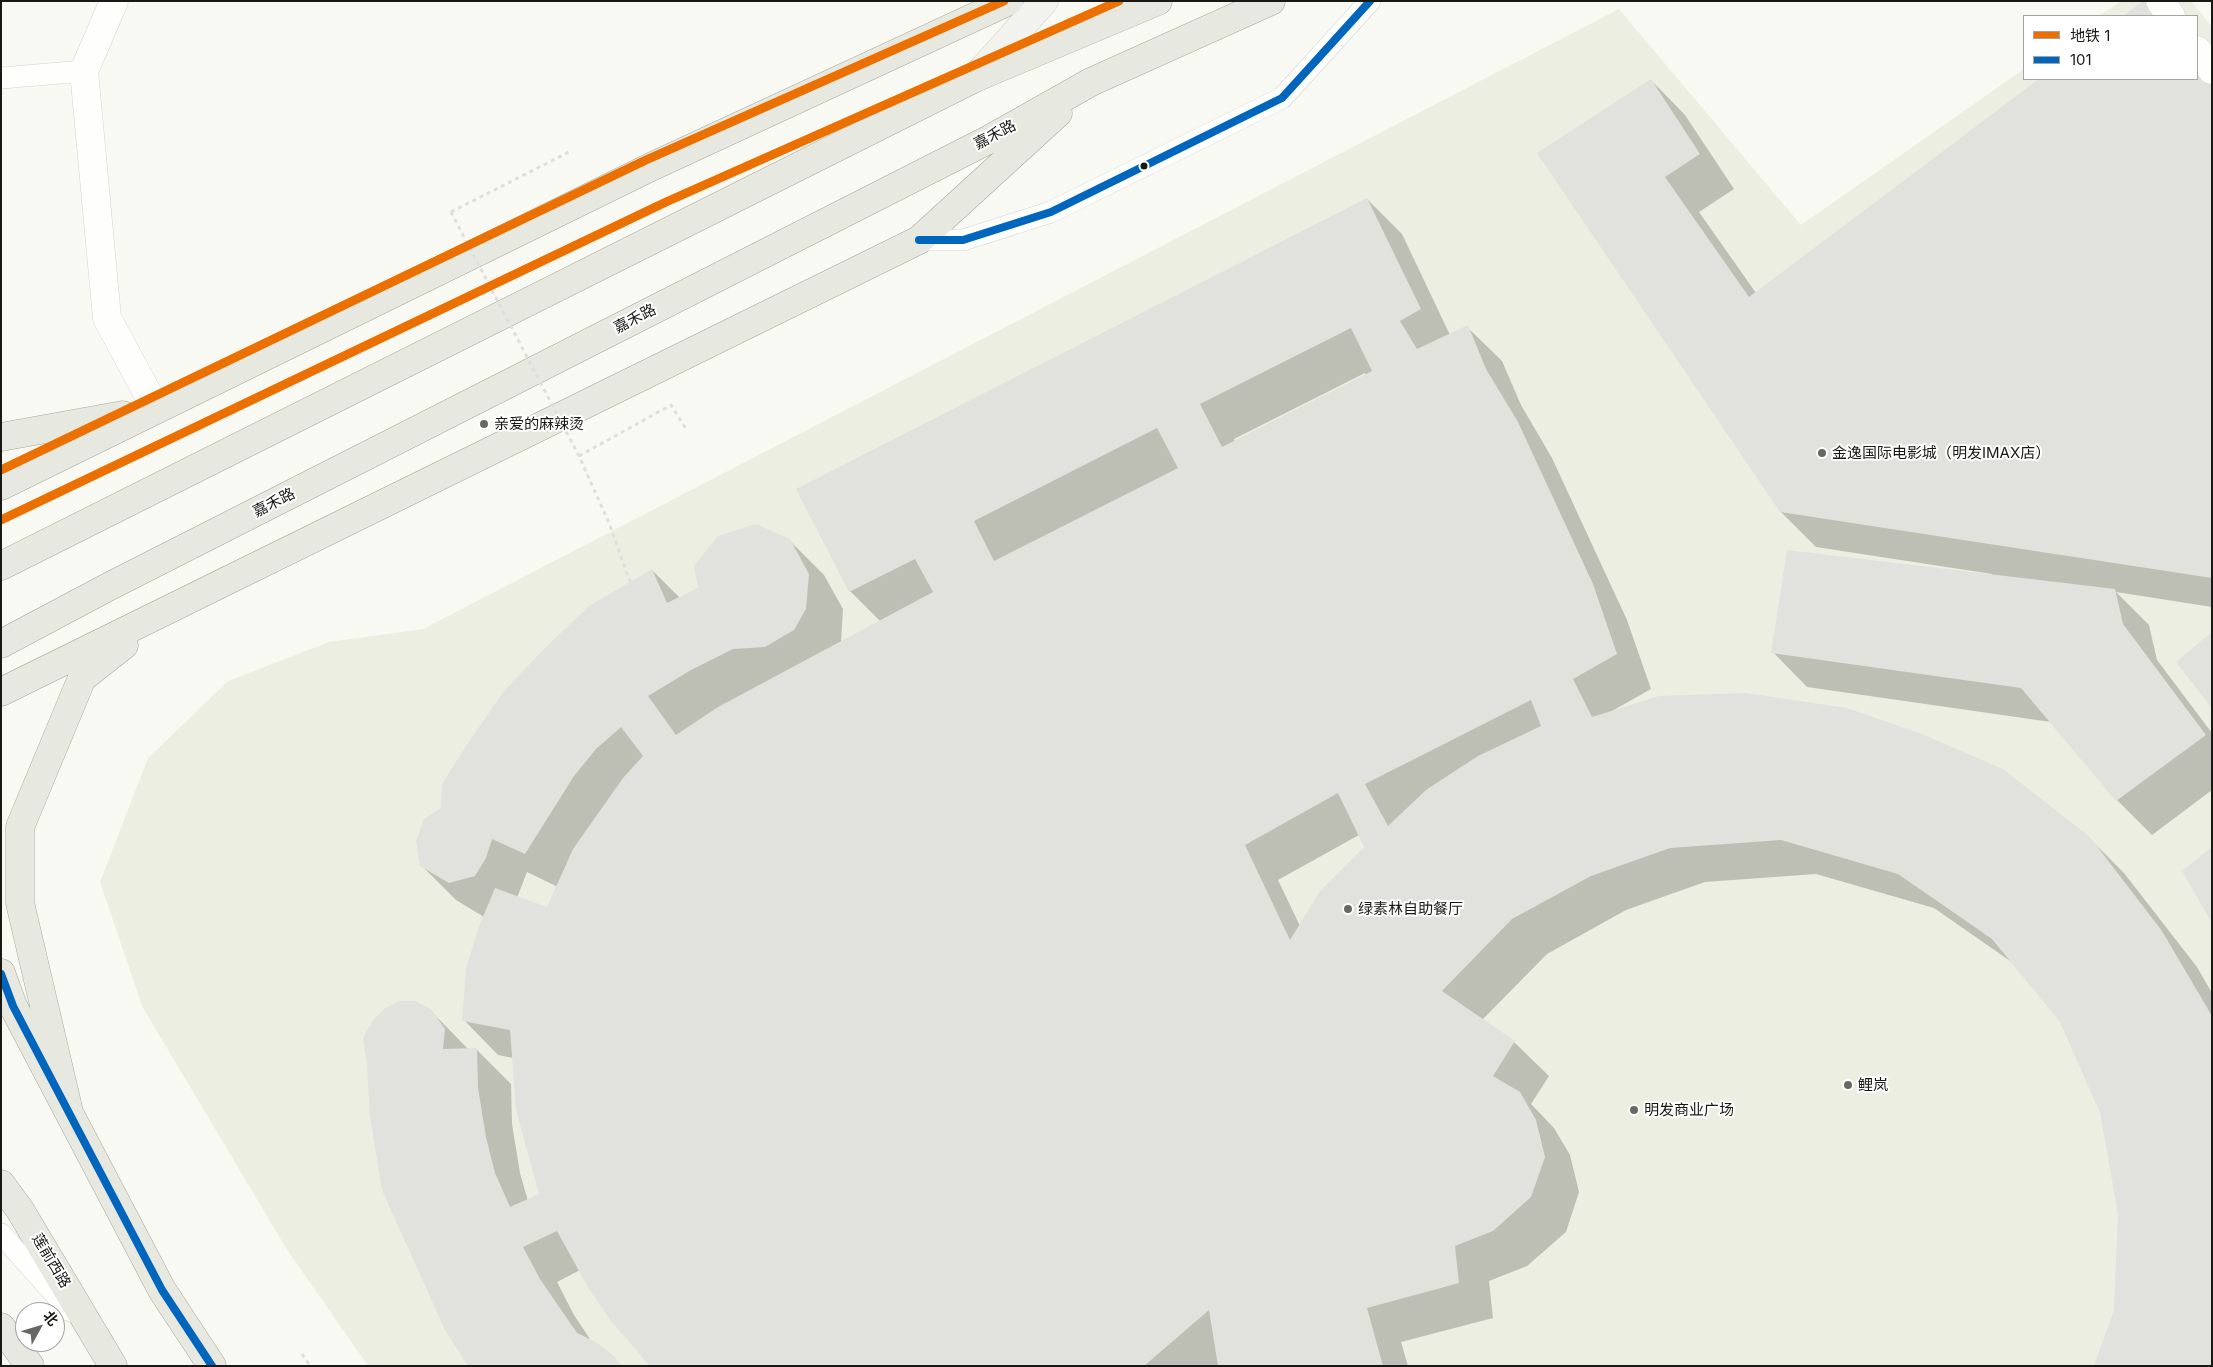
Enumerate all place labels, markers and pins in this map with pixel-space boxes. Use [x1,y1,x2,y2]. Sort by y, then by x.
unlabelled marker [1139,161,1149,171]
place label: 亲爱的麻辣烫 [494,415,584,433]
marker: 亲爱的麻辣烫 [478,418,490,430]
place label: 金逸国际电影城（明发IMAX店） [1832,444,2050,462]
marker: 金逸国际电影城（明发IMAX店） [1816,447,1828,459]
place label: 绿素林自助餐厅 [1358,900,1463,918]
marker: 绿素林自助餐厅 [1342,903,1354,915]
place label: 鲤岚 [1858,1076,1888,1094]
marker: 鲤岚 [1842,1079,1854,1091]
place label: 明发商业广场 [1644,1101,1734,1119]
marker: 明发商业广场 [1628,1104,1640,1116]

